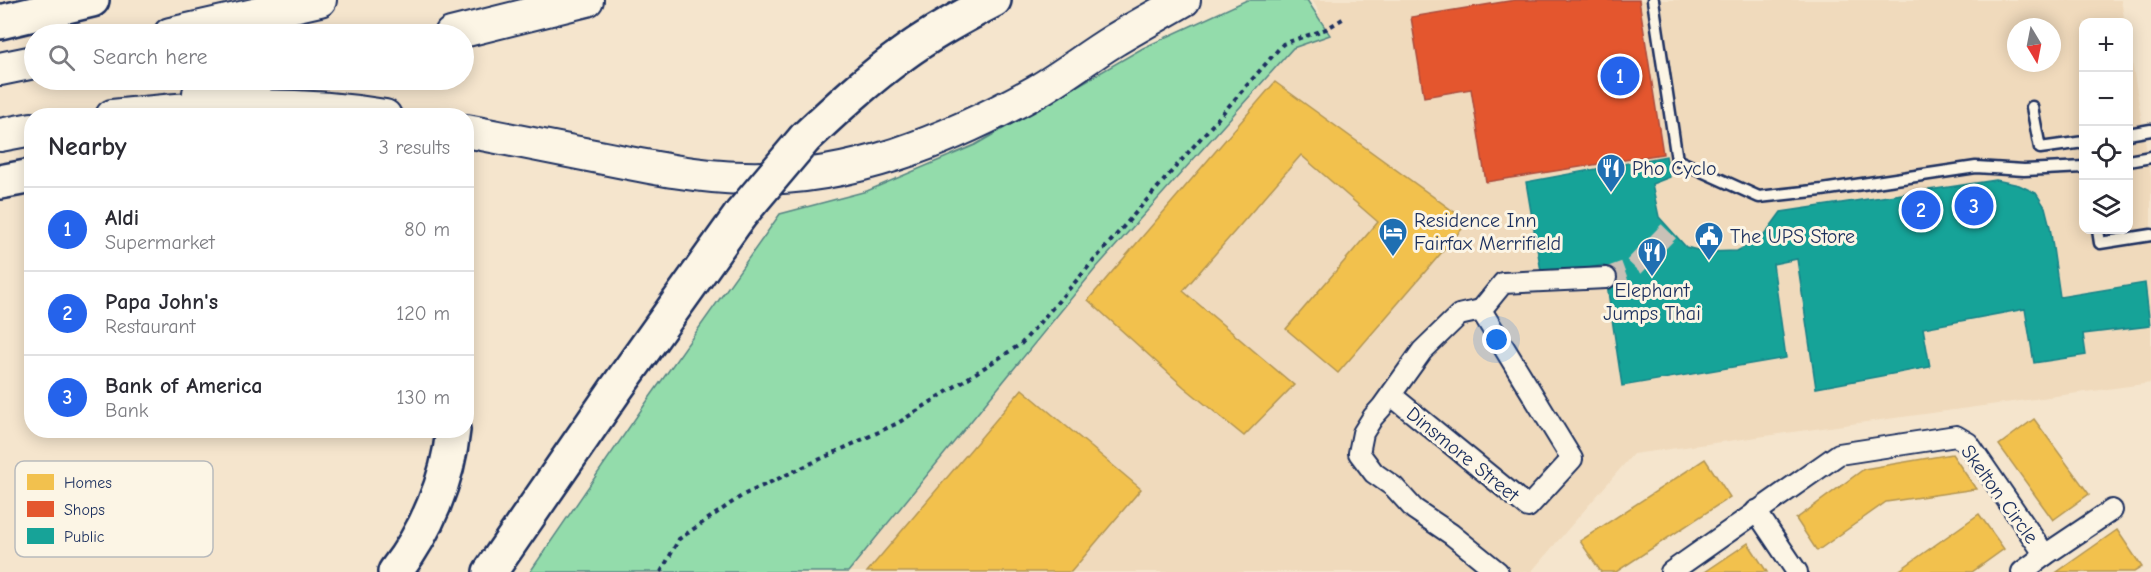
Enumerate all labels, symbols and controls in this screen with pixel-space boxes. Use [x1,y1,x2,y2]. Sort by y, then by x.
north arrow [2007,18,2061,72]
map controls [2079,18,2133,234]
button: + [2079,18,2133,72]
search box [24,24,474,90]
icon: search [45,41,78,74]
text: Search here [93,44,208,70]
pin: 1 [1600,54,1640,98]
button: − [2079,72,2133,126]
button: locate [2079,126,2133,180]
text: Nearby [48,132,127,162]
text: 3 results [379,136,450,159]
restaurant icon: Pho Cyclo [1595,152,1627,194]
place label: Pho Cyclo [1632,157,1717,180]
button: layers [2079,180,2133,234]
pin: 3 [1954,184,1994,228]
pin: 2 [1902,188,1940,232]
text: Aldi [105,205,139,231]
place label: Residence Inn Fairfax Merrifield [1414,209,1561,255]
hotel icon: Residence Inn Fairfax Merrifield [1377,216,1409,258]
text: 1 [64,218,71,241]
text: 80 m [404,218,450,241]
public building icon: The UPS Store [1693,220,1725,262]
place label: The UPS Store [1730,225,1855,248]
text: Supermarket [105,231,215,254]
restaurant icon: Elephant Jumps Thai [1636,236,1668,278]
place label: Elephant Jumps Thai [1603,279,1701,325]
text: Papa John's [105,289,218,315]
text: 2 [63,302,72,325]
text: 120 m [396,302,450,325]
text: Restaurant [105,315,195,338]
your location [1482,325,1511,354]
text: Bank of America [105,373,262,399]
text: 3 [63,386,72,409]
text: 130 m [397,386,450,409]
text: Bank [105,399,148,422]
street label: Dinsmore Street [1402,402,1525,508]
street label: Skelton Circle [1956,440,2043,548]
legend [15,461,213,557]
text: Homes [64,474,112,492]
text: Shops [64,501,105,519]
text: Public [64,528,105,546]

